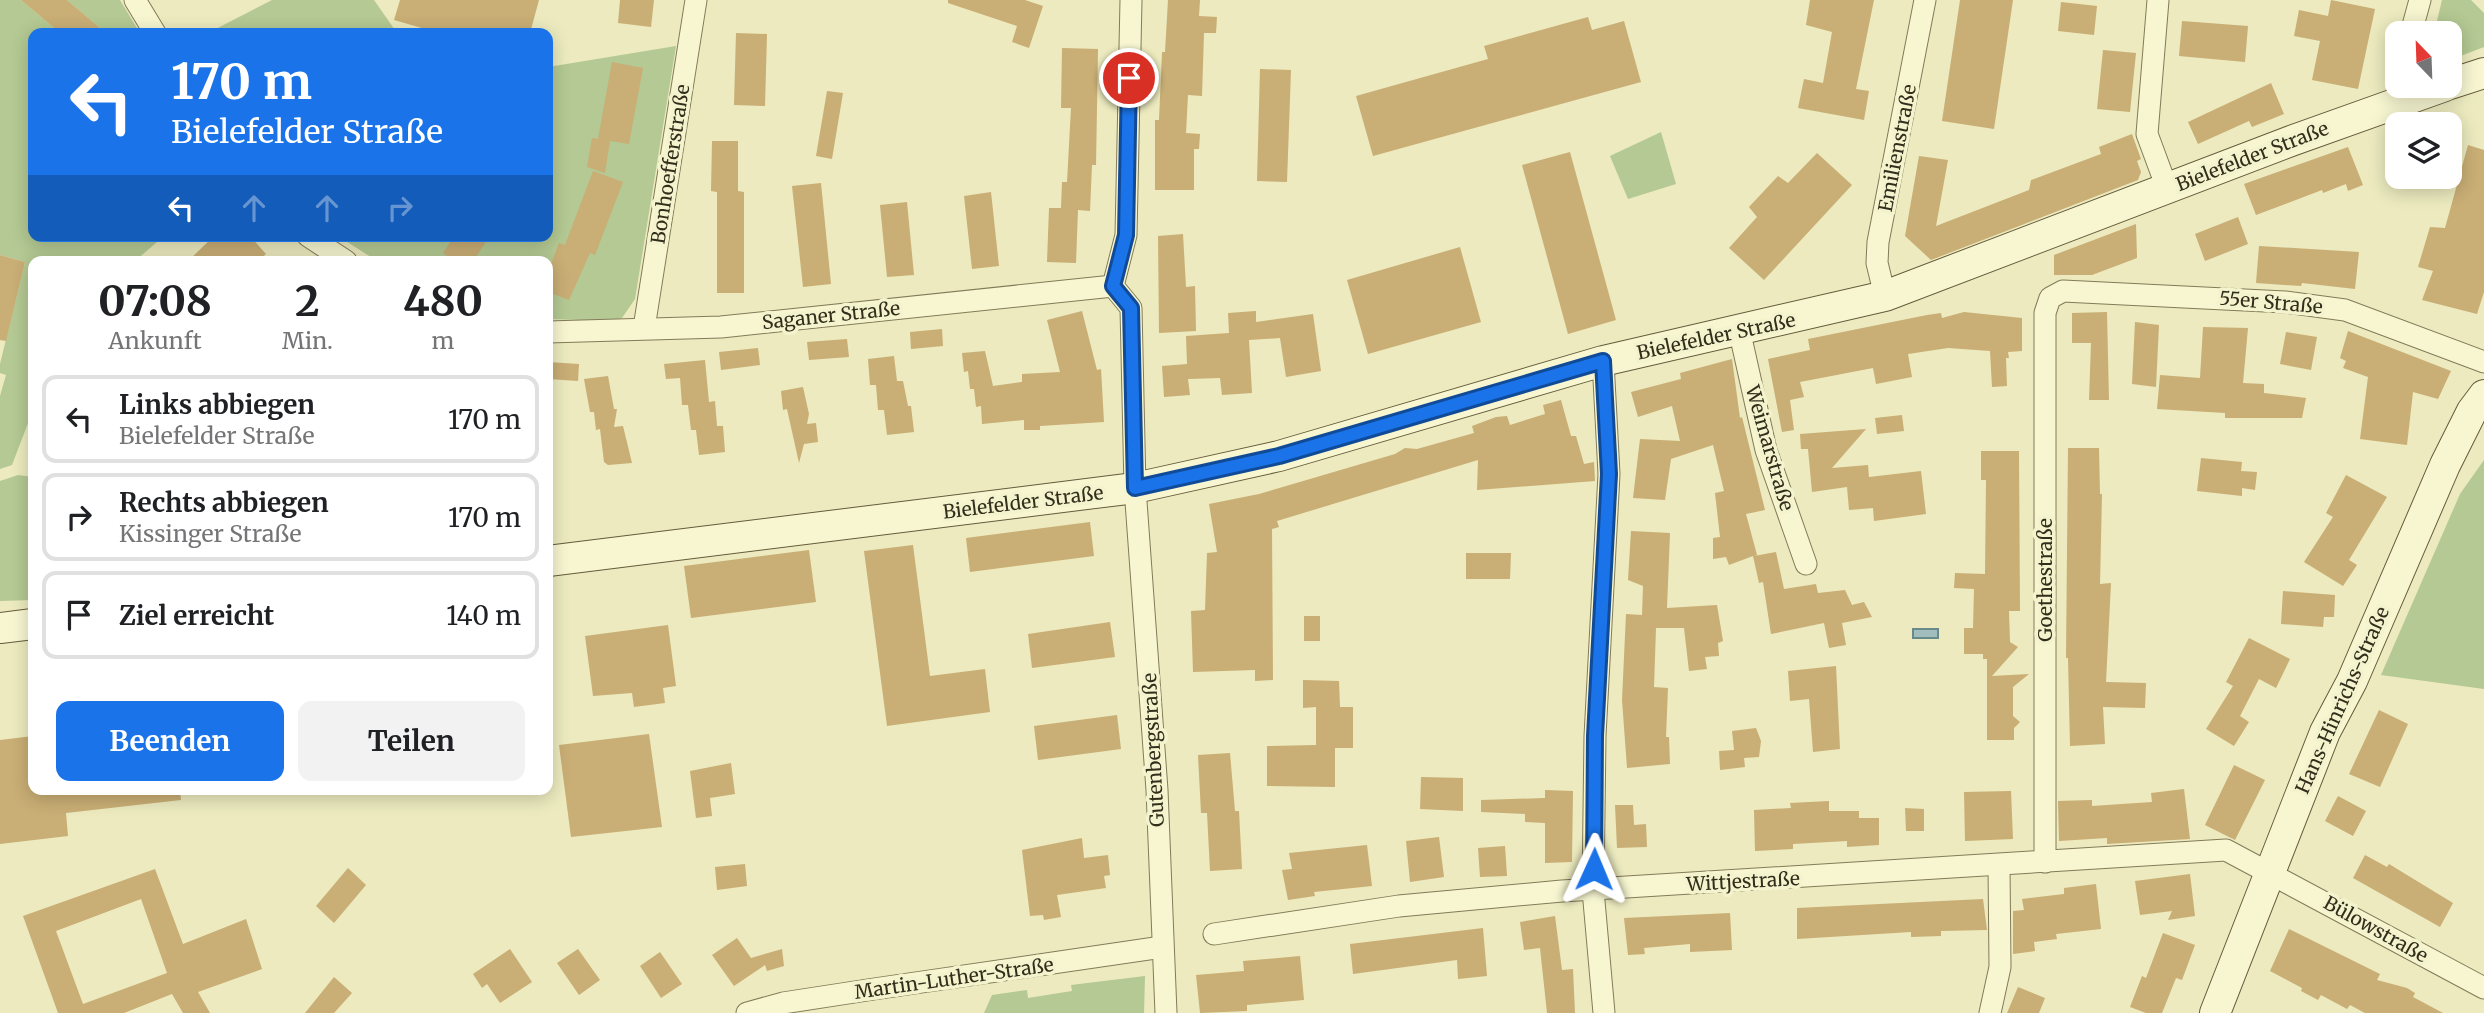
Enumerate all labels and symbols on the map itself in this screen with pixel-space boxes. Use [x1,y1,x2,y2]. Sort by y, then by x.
north arrow [2385,21,2462,98]
pin [1099,48,1159,108]
street label: Bonhoefferstraße [646,82,694,246]
street label: Emilienstraße [1873,82,1921,214]
street label: Bielefelder Straße [2172,116,2332,196]
street label: 55er Straße [2218,286,2324,318]
street label: Saganer Straße [761,296,901,334]
street label: Bielefelder Straße [1635,307,1798,365]
street label: Weimarstraße [1740,382,1799,514]
street label: Bielefelder Straße [941,480,1105,524]
street label: Goethestraße [2033,518,2057,642]
street label: Hans-Hinrichs-Straße [2290,603,2394,797]
street label: Gutenbergstraße [1137,672,1169,828]
position arrow [1557,832,1631,906]
street label: Wittjestraße [1685,866,1800,896]
street label: Bülowstraße [2320,890,2432,968]
street label: Martin-Luther-Straße [853,952,1055,1004]

